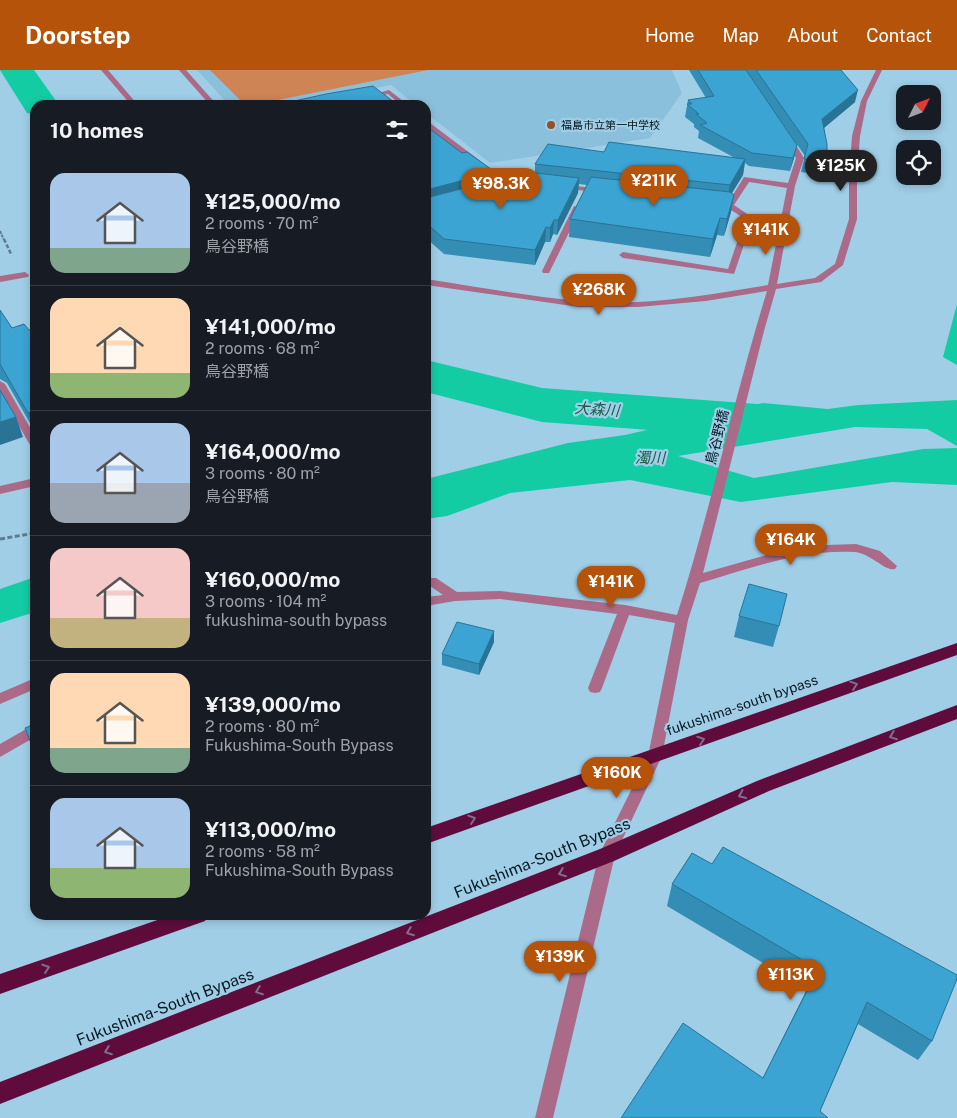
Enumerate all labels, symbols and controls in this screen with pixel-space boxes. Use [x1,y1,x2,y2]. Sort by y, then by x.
text: Doorstep [25,21,130,49]
text: Home [645,25,695,46]
text: Map [723,25,759,46]
text: About [787,25,838,46]
text: Contact [866,25,932,46]
north arrow [896,85,941,130]
map controls [896,85,941,185]
icon: filters [383,116,411,144]
text: 10 homes [50,118,144,143]
marker: 福島市立第一中学校 [545,119,557,131]
place label: 福島市立第一中学校 [561,119,660,131]
button: locate [896,140,941,185]
pin: ¥125K [806,150,876,192]
text: ¥125K [816,156,866,175]
pin: ¥211K [619,164,689,207]
pin: ¥98.3K [460,168,542,210]
text: ¥211K [631,171,677,190]
text: ¥98.3K [472,174,530,193]
text: ¥125,000/mo [205,189,341,214]
icon: home [90,193,150,253]
text: 2 rooms · 70 m² [205,214,318,233]
pin: ¥141K [731,214,801,256]
text: ¥141K [743,220,789,239]
text: 鳥谷野橋 [205,237,269,256]
pin: ¥268K [564,274,634,316]
text: ¥268K [572,280,626,299]
text: ¥141,000/mo [205,314,336,339]
icon: home [90,318,150,378]
text: 2 rooms · 68 m² [205,339,320,358]
text: 鳥谷野橋 [205,362,269,381]
water label: 大森川 [574,399,622,419]
street label: 鳥谷野橋 [702,408,732,466]
text: ¥164,000/mo [205,439,341,464]
icon: home [90,443,150,503]
water label: 濁川 [635,449,667,466]
text: 3 rooms · 80 m² [205,464,320,483]
text: 鳥谷野橋 [205,487,269,506]
pin: ¥164K [756,524,826,566]
text: ¥164K [766,530,816,549]
pin: ¥141K [576,566,646,608]
text: ¥160,000/mo [205,567,340,592]
icon: home [90,568,150,628]
text: ¥141K [588,572,634,591]
text: 3 rooms · 104 m² [205,592,326,611]
text: fukushima-south bypass [205,611,387,630]
street label: fukushima-south bypass [664,672,820,738]
one-way arrow [849,681,857,691]
text: ¥139,000/mo [205,692,341,717]
icon: home [90,693,150,753]
text: 2 rooms · 80 m² [205,717,319,736]
one-way arrow [889,730,898,740]
text: Fukushima-South Bypass [205,736,394,755]
one-way arrow [696,736,704,746]
pin: ¥160K [582,756,652,799]
text: ¥160K [592,763,642,782]
one-way arrow [738,788,747,799]
street label: Fukushima-South Bypass [451,814,633,902]
one-way arrow [468,815,476,825]
text: ¥113,000/mo [205,817,336,842]
icon: home [90,818,150,878]
text: 2 rooms · 58 m² [205,842,320,861]
text: Fukushima-South Bypass [205,861,394,880]
one-way arrow [558,867,566,877]
one-way arrow [406,926,415,936]
pin: ¥139K [525,940,595,983]
text: ¥139K [535,947,585,966]
pin: ¥113K [756,958,826,1001]
one-way arrow [41,964,50,974]
street label: Fukushima-South Bypass [74,964,256,1050]
text: ¥113K [768,965,814,984]
one-way arrow [255,985,264,996]
one-way arrow [104,1045,113,1055]

